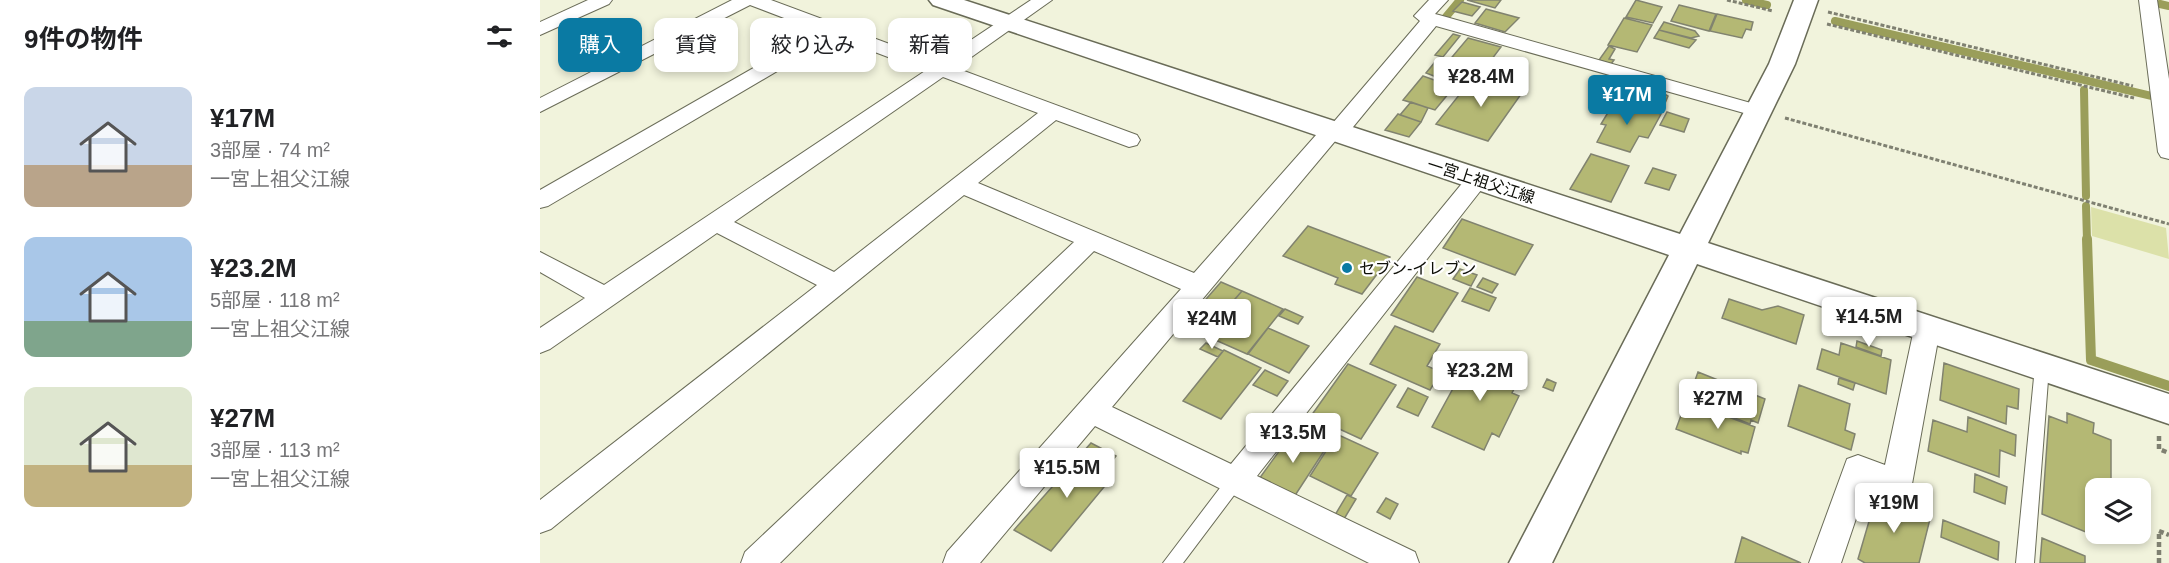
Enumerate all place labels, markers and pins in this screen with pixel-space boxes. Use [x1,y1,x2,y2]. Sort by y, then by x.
pin: ¥28.4M [1432,57,1530,108]
pin: ¥17M [1591,75,1663,126]
place label: セブン-イレブン [1359,260,1476,277]
marker: セブン-イレブン [1340,261,1354,275]
pin: ¥14.5M [1820,297,1918,348]
pin: ¥24M [1176,299,1248,350]
pin: ¥23.2M [1431,351,1529,402]
pin: ¥27M [1682,379,1754,430]
pin: ¥13.5M [1244,413,1342,464]
pin: ¥15.5M [1018,448,1116,499]
pin: ¥19M [1858,483,1930,534]

